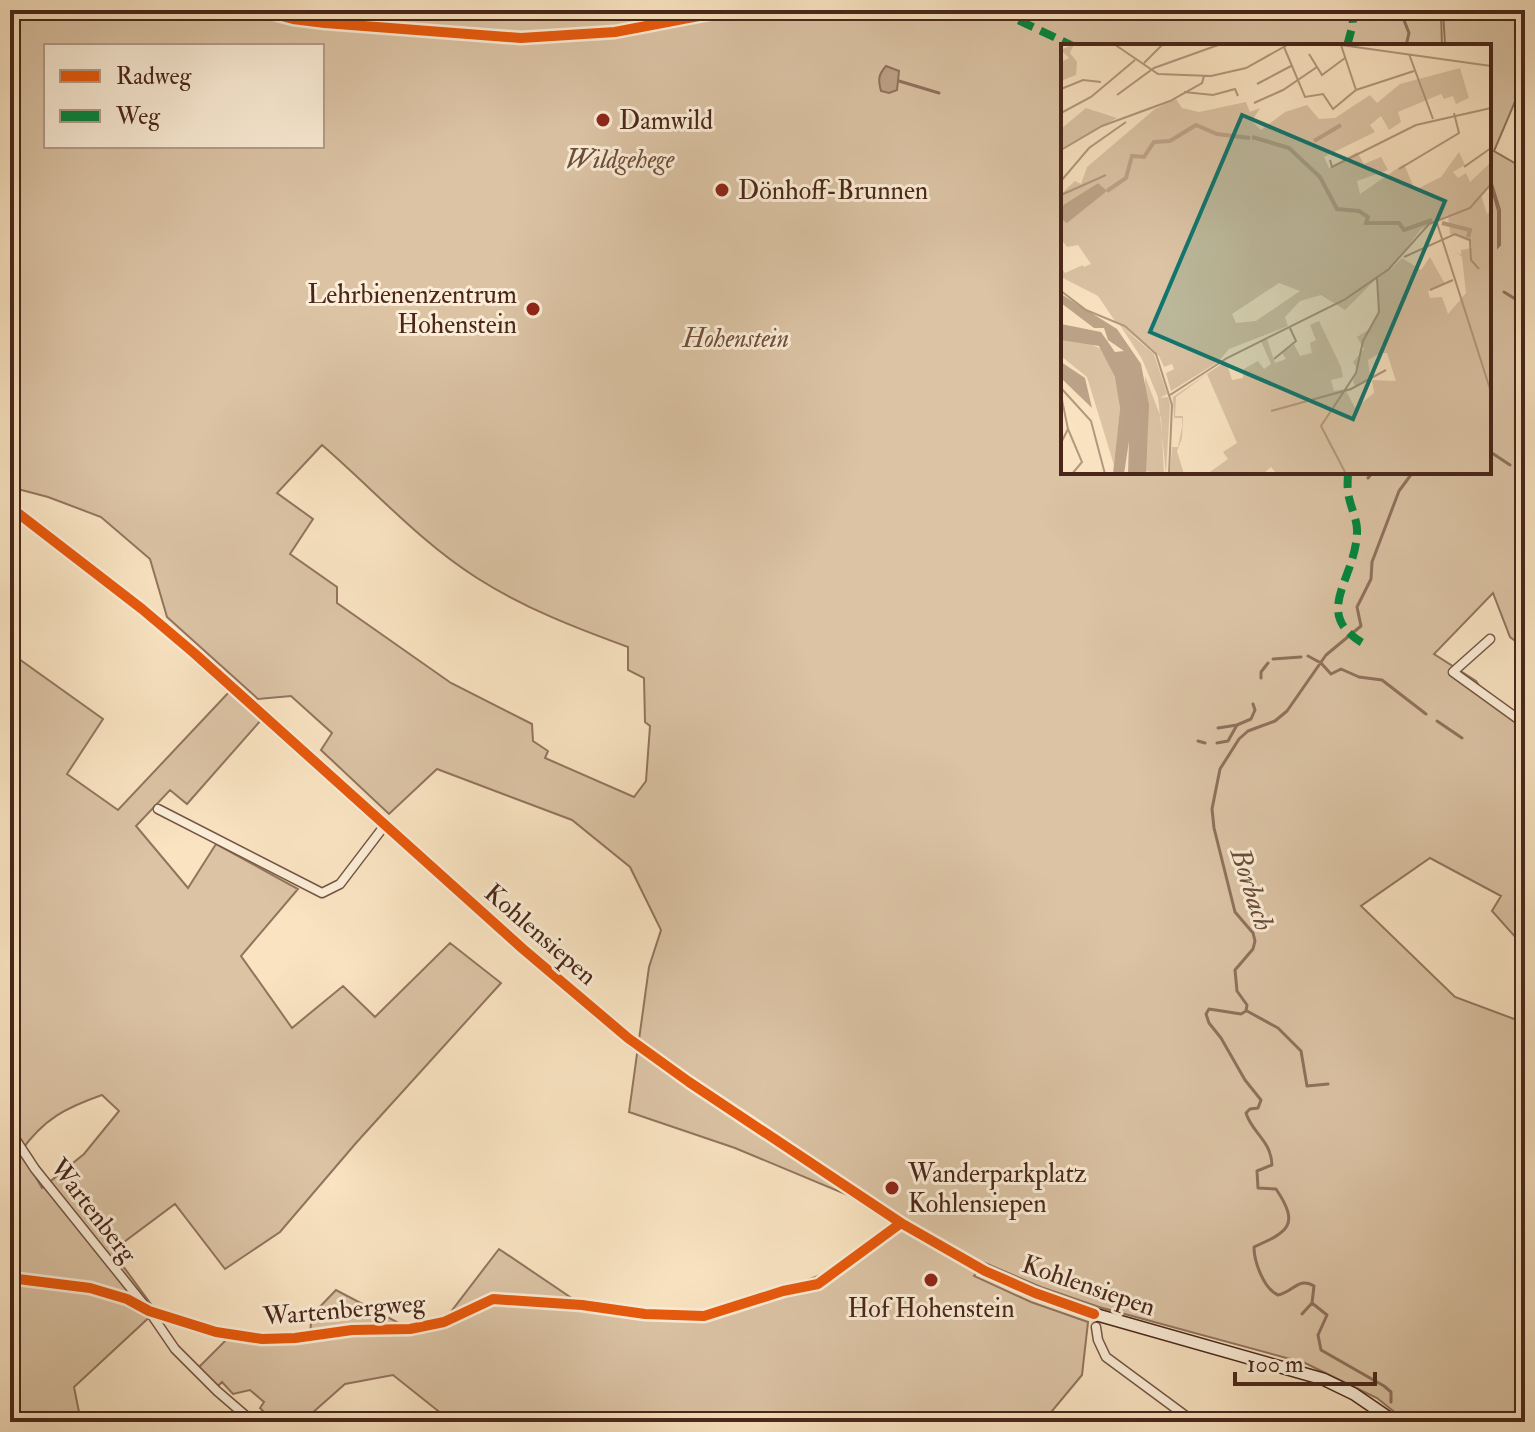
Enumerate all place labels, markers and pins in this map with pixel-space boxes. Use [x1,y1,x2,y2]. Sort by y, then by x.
place label: Damwild [619,105,713,137]
marker: Damwild [594,111,612,129]
place label: Dönhoff-Brunnen [738,175,928,207]
marker: Dönhoff-Brunnen [713,181,731,199]
place label: Lehrbienenzentrum Hohenstein [308,279,517,341]
marker: Lehrbienenzentrum Hohenstein [524,300,542,318]
place label: Wanderparkplatz Kohlensiepen [907,1158,1087,1221]
marker: Wanderparkplatz Kohlensiepen [883,1179,901,1197]
marker: Hof Hohenstein [922,1271,940,1289]
place label: Hof Hohenstein [847,1293,1015,1325]

